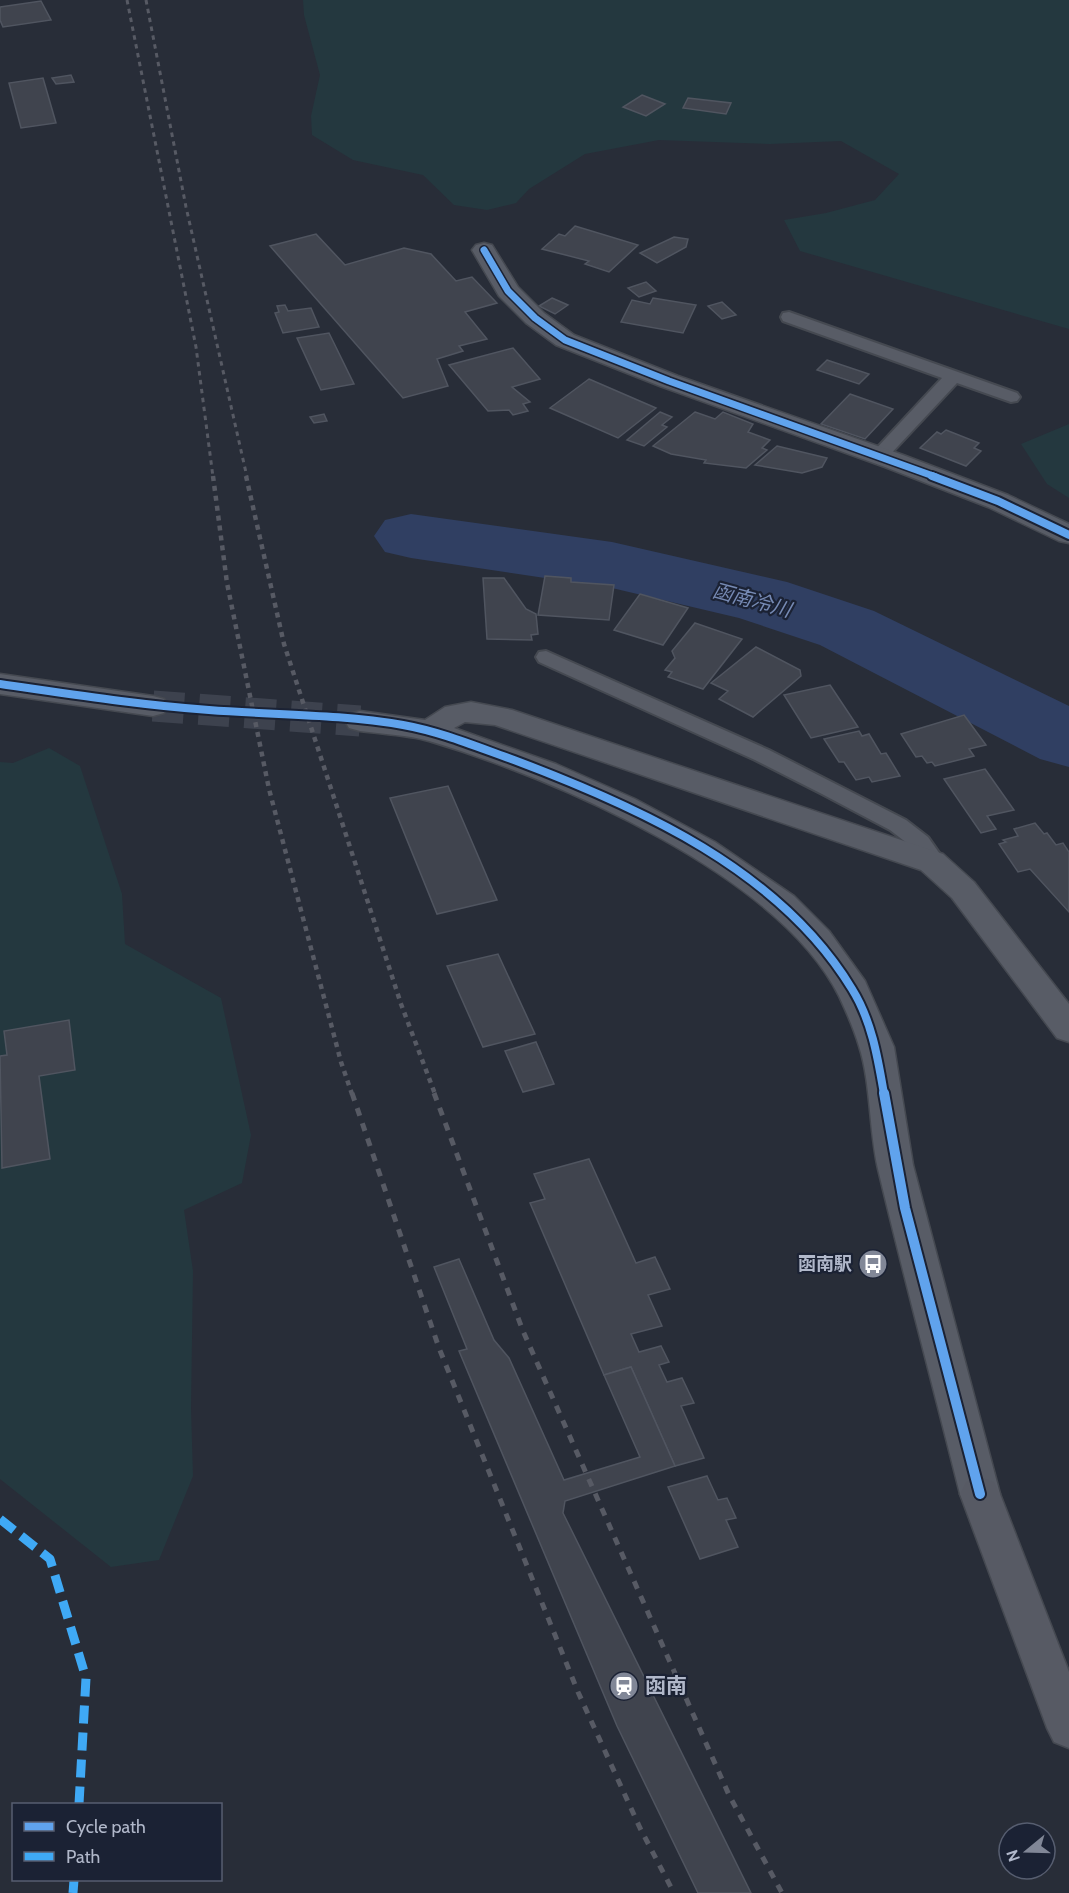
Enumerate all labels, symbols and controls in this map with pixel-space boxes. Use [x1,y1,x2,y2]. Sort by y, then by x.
water label: 函南冷川 [710,578,796,622]
bus stop icon: 函南駅 [857,1248,889,1280]
place label: 函南駅 [798,1253,852,1275]
station icon: 函南 [608,1670,640,1702]
place label: 函南 [645,1673,687,1698]
legend [12,1803,222,1881]
text: Cycle path [66,1816,146,1838]
north arrow [997,1821,1057,1881]
text: Path [66,1846,100,1868]
text: N [1002,1847,1024,1864]

